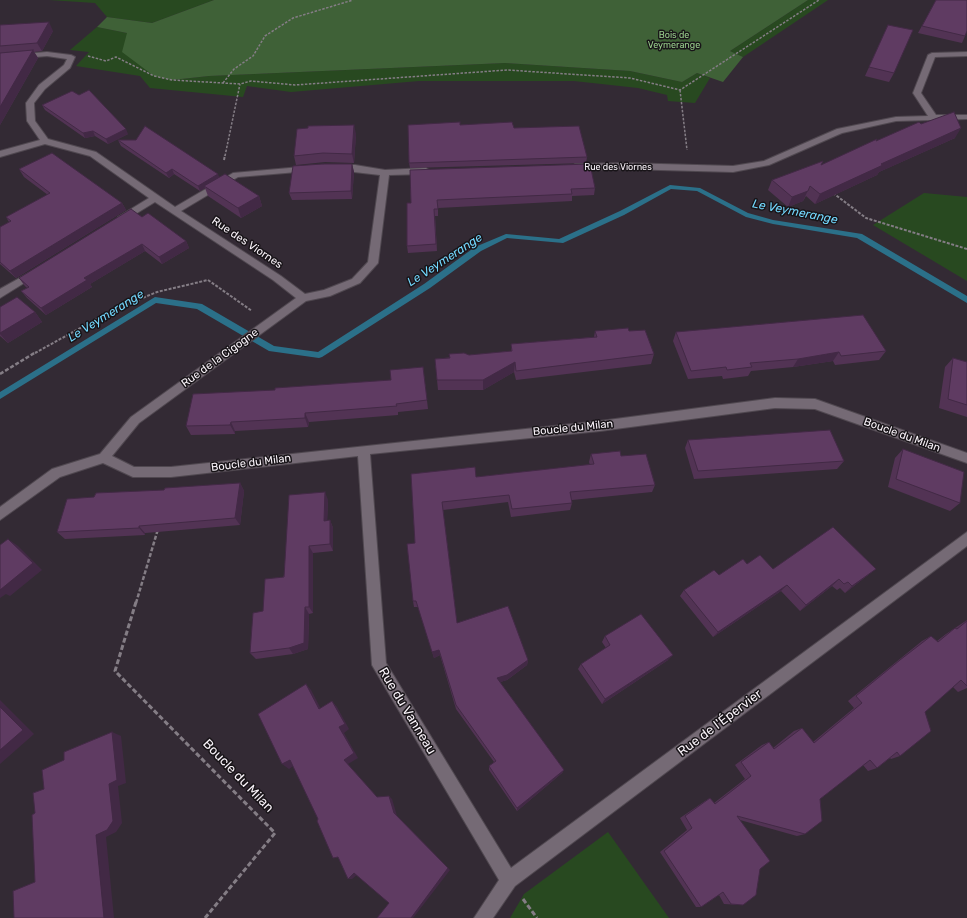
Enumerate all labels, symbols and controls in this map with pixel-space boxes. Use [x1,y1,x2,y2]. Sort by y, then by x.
park label: Bois de Veymerange [648,30,700,51]
street label: Rue des Viornes [584,162,652,172]
water label: Le Veymerange [751,197,839,227]
street label: Rue des Viornes [209,214,285,272]
water label: Le Veymerange [405,230,485,290]
water label: Le Veymerange [65,287,147,345]
street label: Rue de la Cigogne [179,326,261,390]
street label: Boucle du Milan [862,415,942,455]
street label: Boucle du Milan [532,417,614,439]
street label: Boucle du Milan [210,452,292,474]
street label: Rue du Vanneau [375,665,439,757]
street label: Rue de l'Épervier [675,686,765,760]
street label: Boucle du Milan [199,736,277,816]

